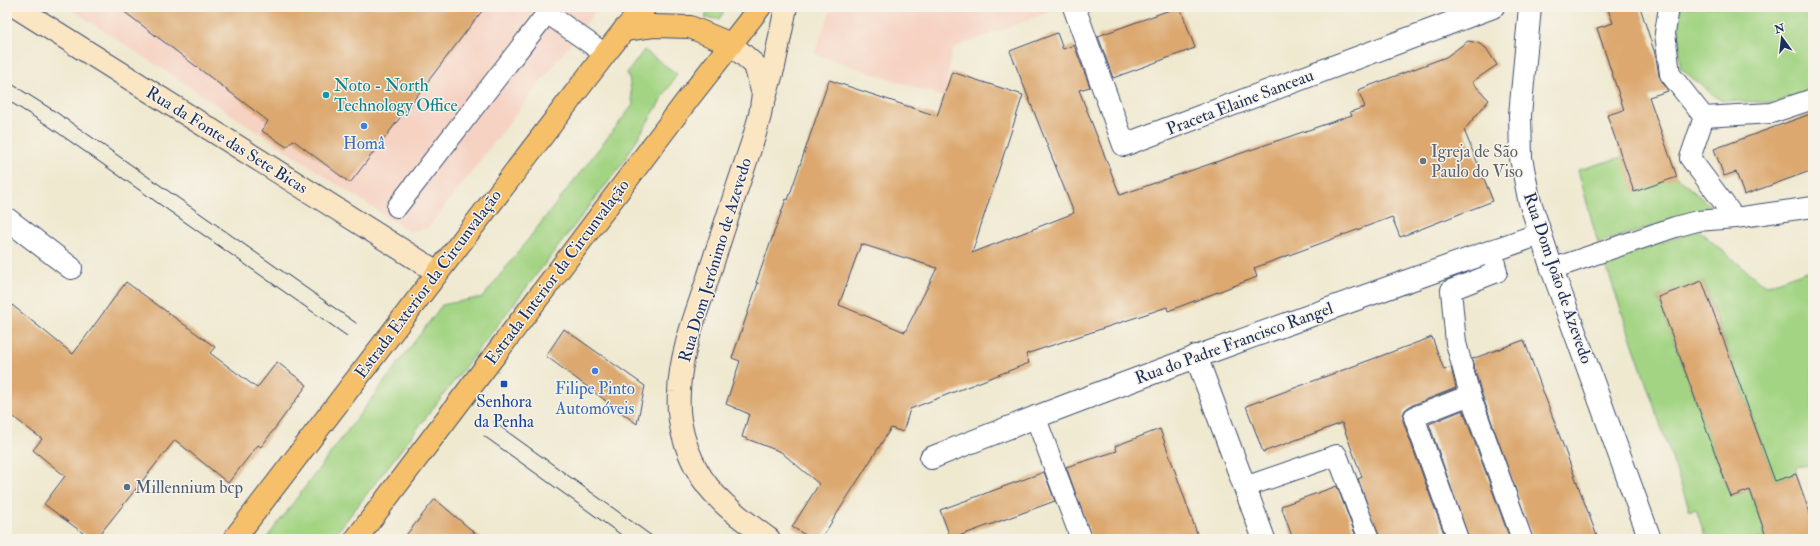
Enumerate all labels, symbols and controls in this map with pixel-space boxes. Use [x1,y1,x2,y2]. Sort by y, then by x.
north arrow [1762,18,1802,58]
text: N [1772,21,1787,37]
street label: Praceta Elaine Sanceau [1164,64,1317,140]
place label: Noto - North Technology Office [334,75,458,117]
street label: Rua da Fonte das Sete Bicas [142,82,312,198]
marker: Noto - North Technology Office [321,90,331,100]
marker: Homâ [359,121,369,131]
place label: Homâ [343,133,386,154]
place label: Igreja de São Paulo do Viso [1431,141,1523,182]
street label: Rua Dom Jerónimo de Azevedo [674,155,757,365]
marker: Igreja de São Paulo do Viso [1418,156,1428,166]
street label: Estrada Interior da Circunvalação [480,175,634,369]
street label: Estrada Exterior da Circunvalação [350,185,506,383]
street label: Rua Dom João de Azevedo [1518,190,1597,367]
street label: Rua do Padre Francisco Rangel [1132,297,1336,389]
marker: Filipe Pinto Automóveis [590,366,600,376]
place label: Filipe Pinto Automóveis [555,378,635,419]
marker: Senhora da Penha [499,379,509,389]
place label: Senhora da Penha [474,391,535,432]
place label: Millennium bcp [135,477,243,499]
marker: Millennium bcp [122,482,132,492]

